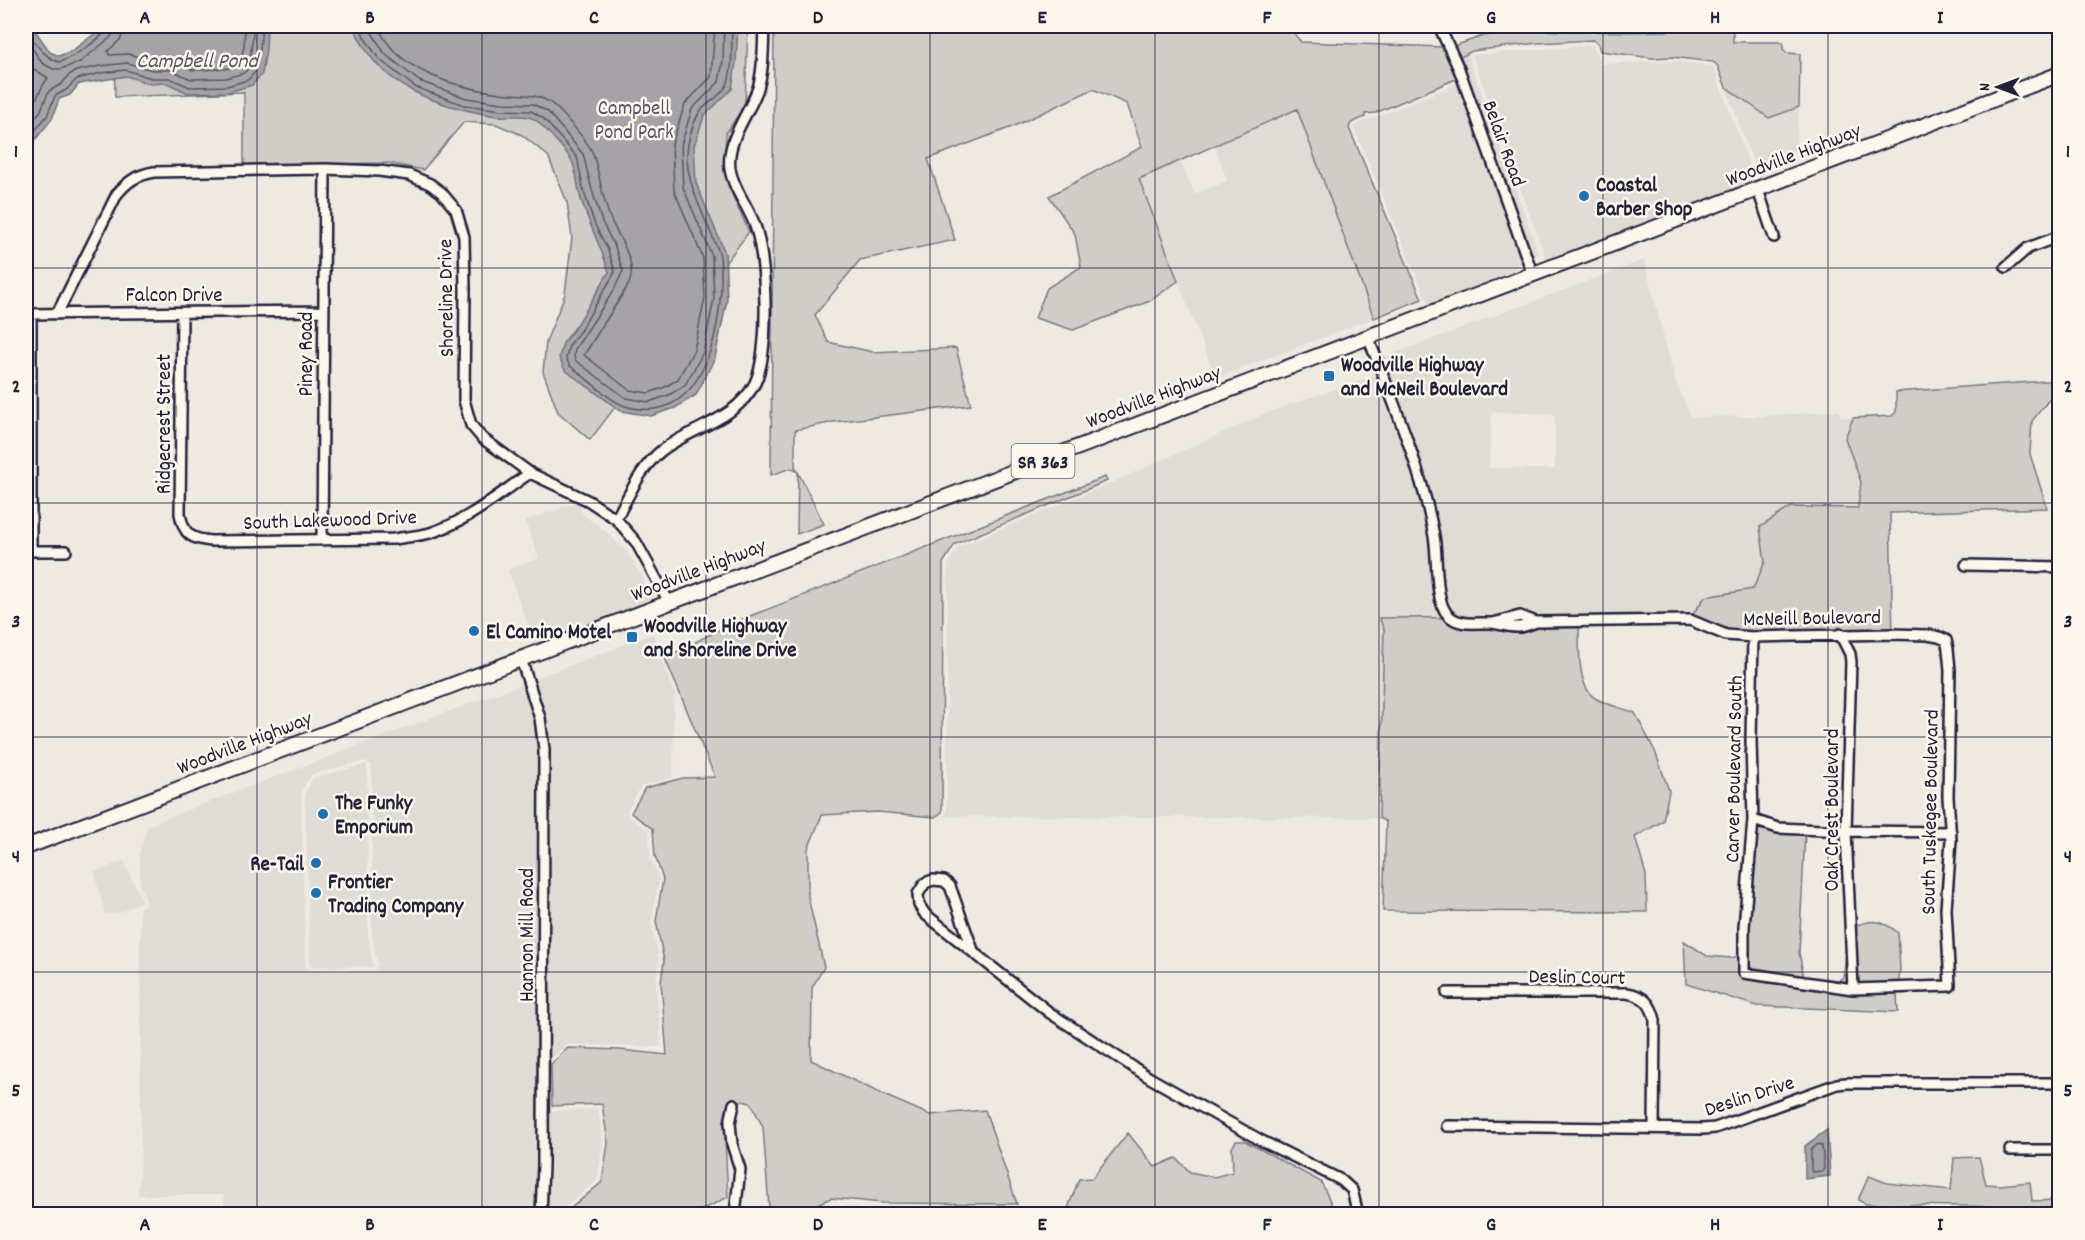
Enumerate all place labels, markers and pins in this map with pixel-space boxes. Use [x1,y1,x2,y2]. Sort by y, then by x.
place label: Coastal Barber Shop [1596,172,1693,226]
marker: Coastal Barber Shop [1577,189,1591,203]
place label: Woodville Highway and McNeil Boulevard [1341,352,1508,406]
marker: Woodville Highway and McNeil Boulevard [1322,369,1336,383]
place label: Woodville Highway and Shoreline Drive [644,613,797,667]
place label: El Camino Motel [486,619,612,649]
marker: El Camino Motel [467,624,481,638]
marker: Woodville Highway and Shoreline Drive [625,630,639,644]
place label: The Funky Emporium [335,790,414,844]
marker: The Funky Emporium [316,807,330,821]
place label: Re-Tail [250,851,305,881]
marker: Re-Tail [309,856,323,870]
place label: Frontier Trading Company [328,869,465,923]
marker: Frontier Trading Company [309,886,323,900]

